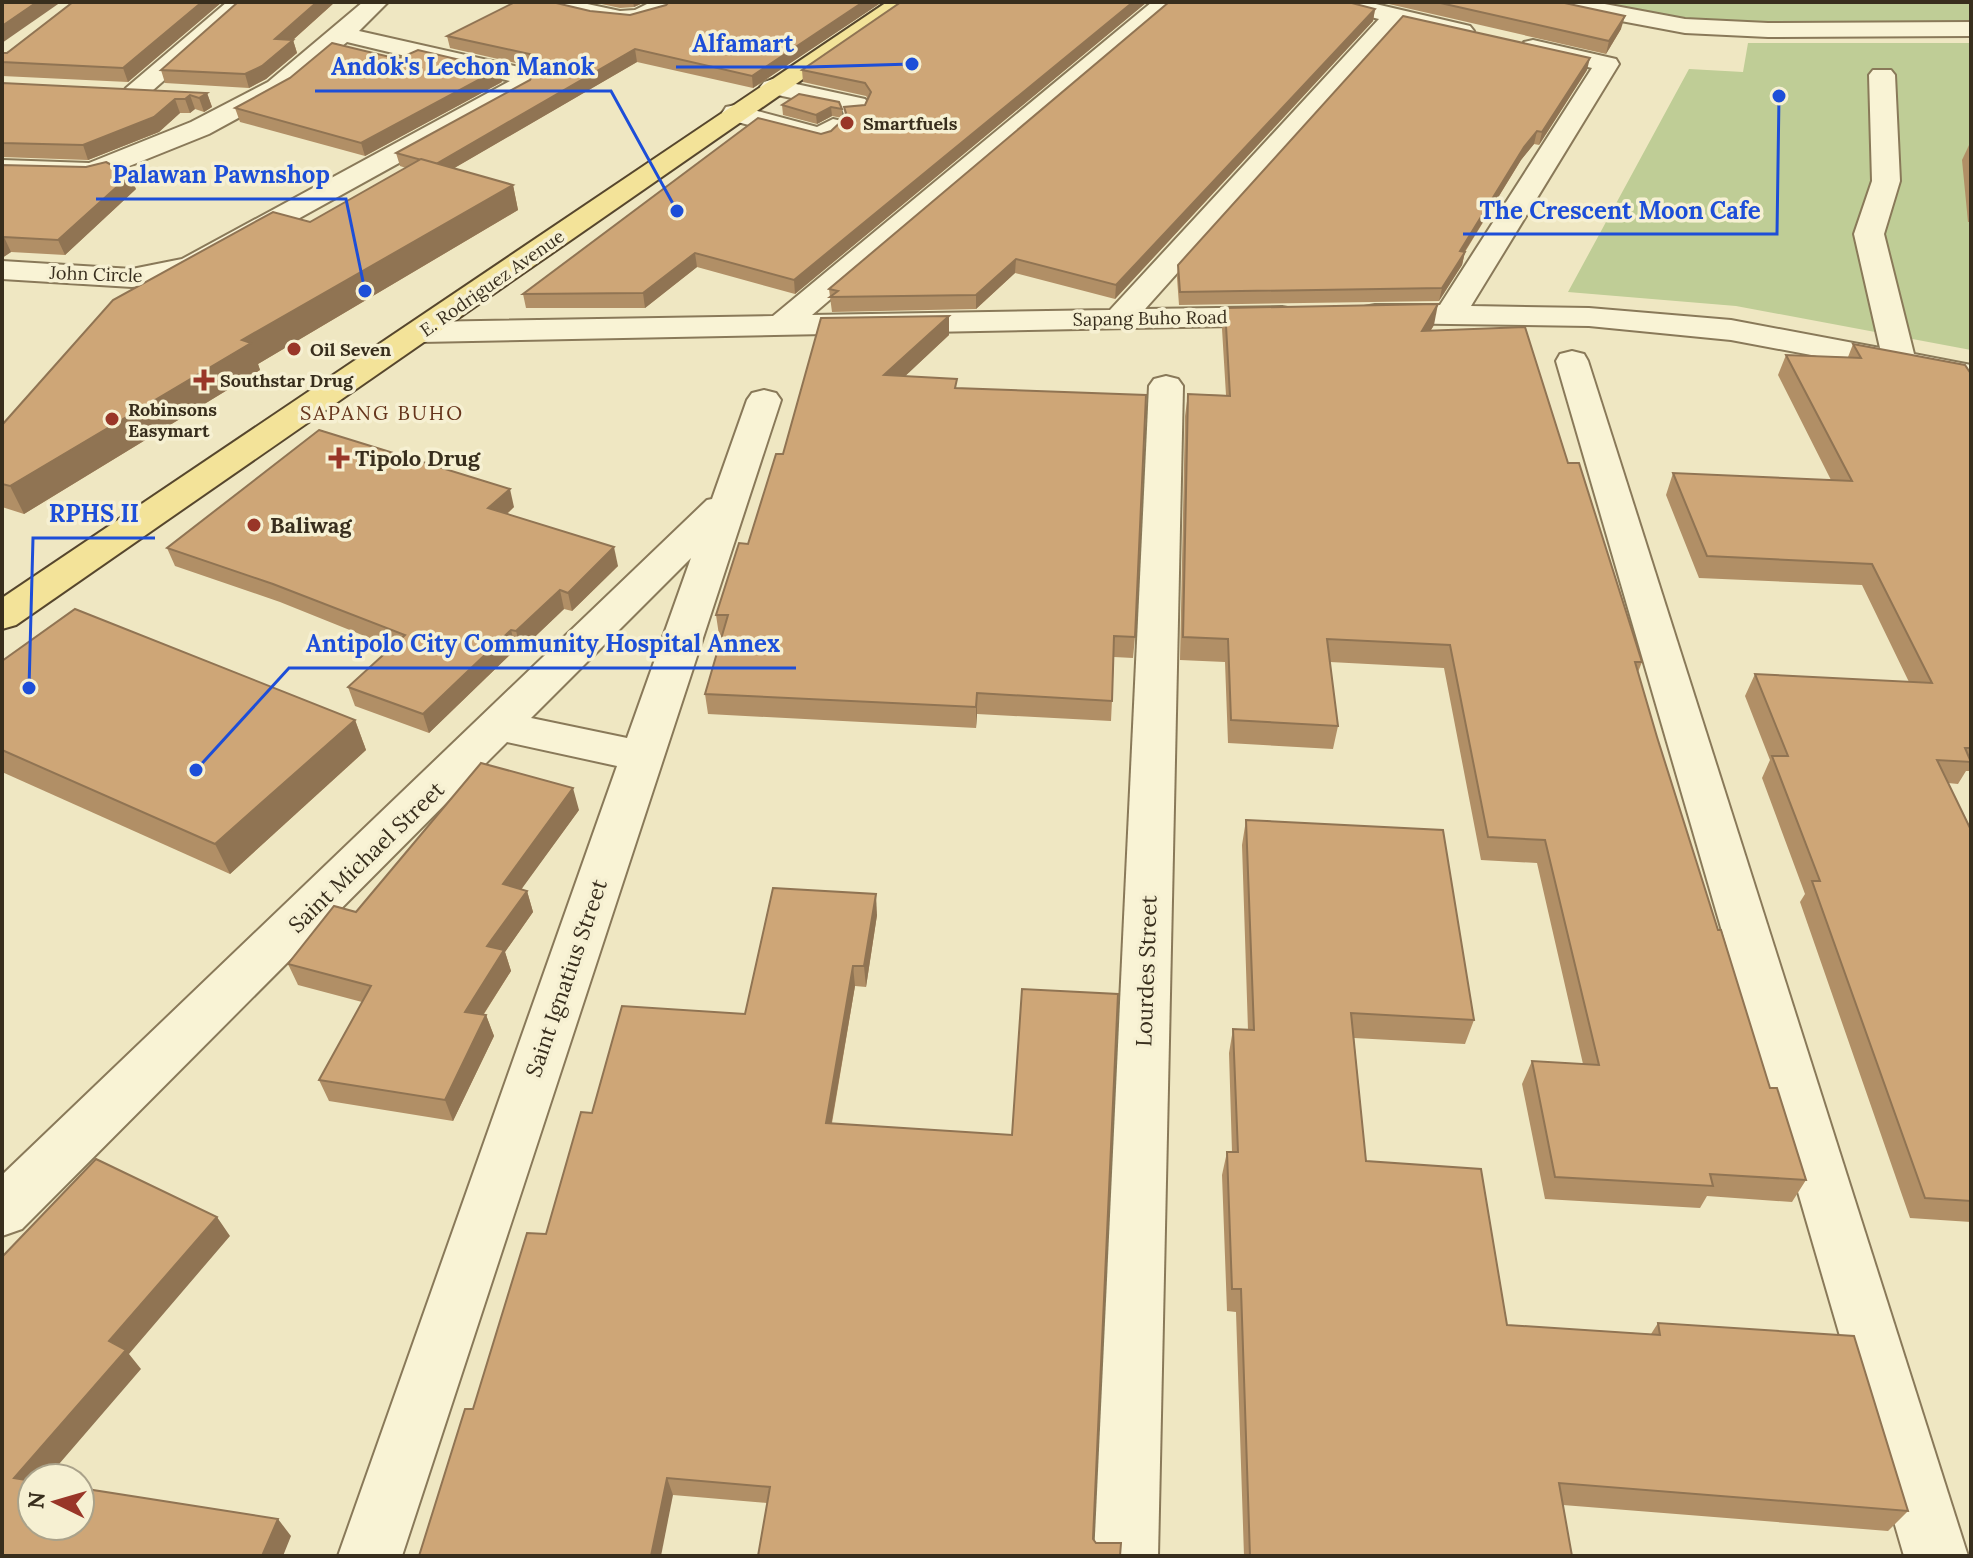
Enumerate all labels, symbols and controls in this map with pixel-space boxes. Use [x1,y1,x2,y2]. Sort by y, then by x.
callout: Alfamart [676,19,809,67]
text: Alfamart [692,28,795,59]
callout: Andok's Lechon Manok [315,43,611,91]
text: Andok's Lechon Manok [331,51,595,82]
place label: Smartfuels [863,112,958,135]
marker: Smartfuels [838,114,856,132]
callout: Palawan Pawnshop [96,151,346,199]
text: Palawan Pawnshop [112,159,330,190]
callout: The Crescent Moon Cafe [1463,186,1777,234]
text: The Crescent Moon Cafe [1479,195,1761,226]
street label: E. Rodriguez Avenue [415,224,569,342]
street label: John Circle [48,261,143,287]
street label: Sapang Buho Road [1072,305,1228,331]
place label: Oil Seven [310,338,392,361]
marker: Oil Seven [285,340,303,358]
place label: Southstar Drug [220,369,354,392]
marker: Southstar Drug [195,371,213,389]
place label: Robinsons Easymart [128,398,217,442]
district label: SAPANG BUHO [300,400,464,425]
marker: Robinsons Easymart [103,410,121,428]
place label: Tipolo Drug [355,444,481,472]
marker: Tipolo Drug [330,449,348,467]
callout: RPHS II [33,490,155,538]
text: RPHS II [49,498,139,529]
place label: Baliwag [270,511,352,539]
marker: Baliwag [245,516,263,534]
callout: Antipolo City Community Hospital Annex [289,620,796,668]
text: Antipolo City Community Hospital Annex [306,628,780,659]
street label: Saint Michael Street [282,775,450,939]
street label: Saint Ignatius Street [519,875,613,1081]
street label: Lourdes Street [1129,894,1163,1047]
north arrow [16,1462,96,1542]
text: N [21,1491,51,1510]

